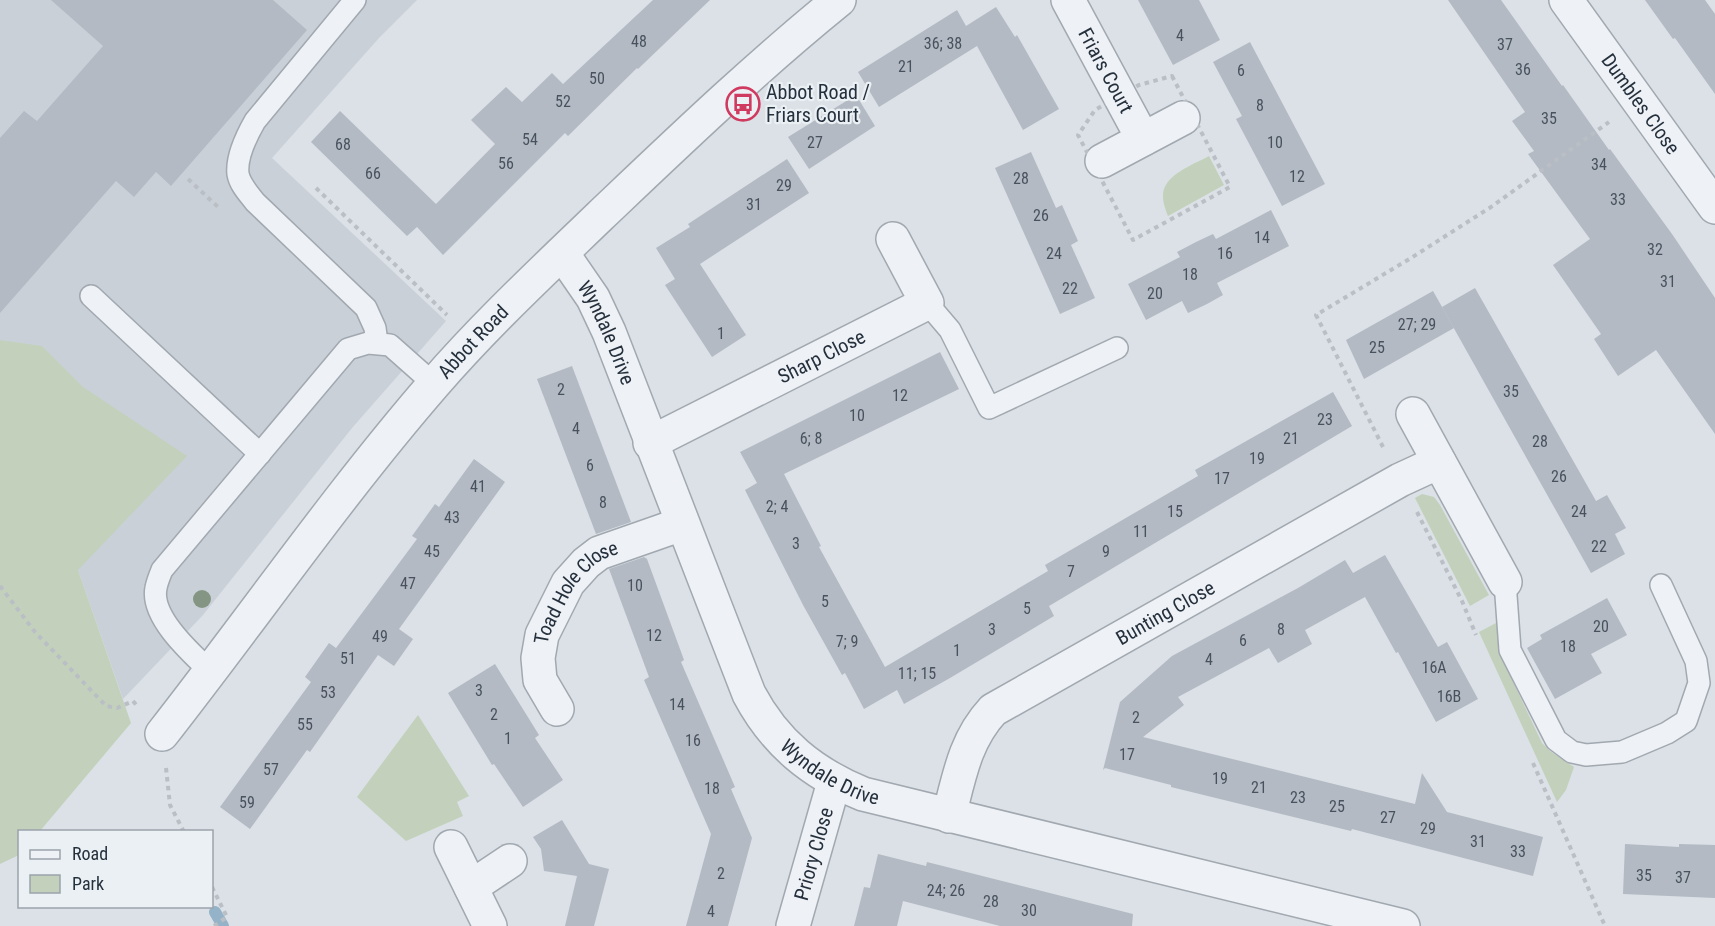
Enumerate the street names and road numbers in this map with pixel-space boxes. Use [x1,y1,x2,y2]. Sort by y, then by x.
street label: Friars Court [1073,24,1139,117]
street label: Dumbles Close [1597,49,1685,159]
street label: Wyndale Drive [573,276,640,388]
street label: Abbot Road [433,300,513,383]
street label: Sharp Close [774,324,869,388]
street label: Toad Hole Close [529,535,621,646]
street label: Bunting Close [1112,575,1219,650]
street label: Wyndale Drive [776,734,882,810]
street label: Priory Close [789,805,838,903]

